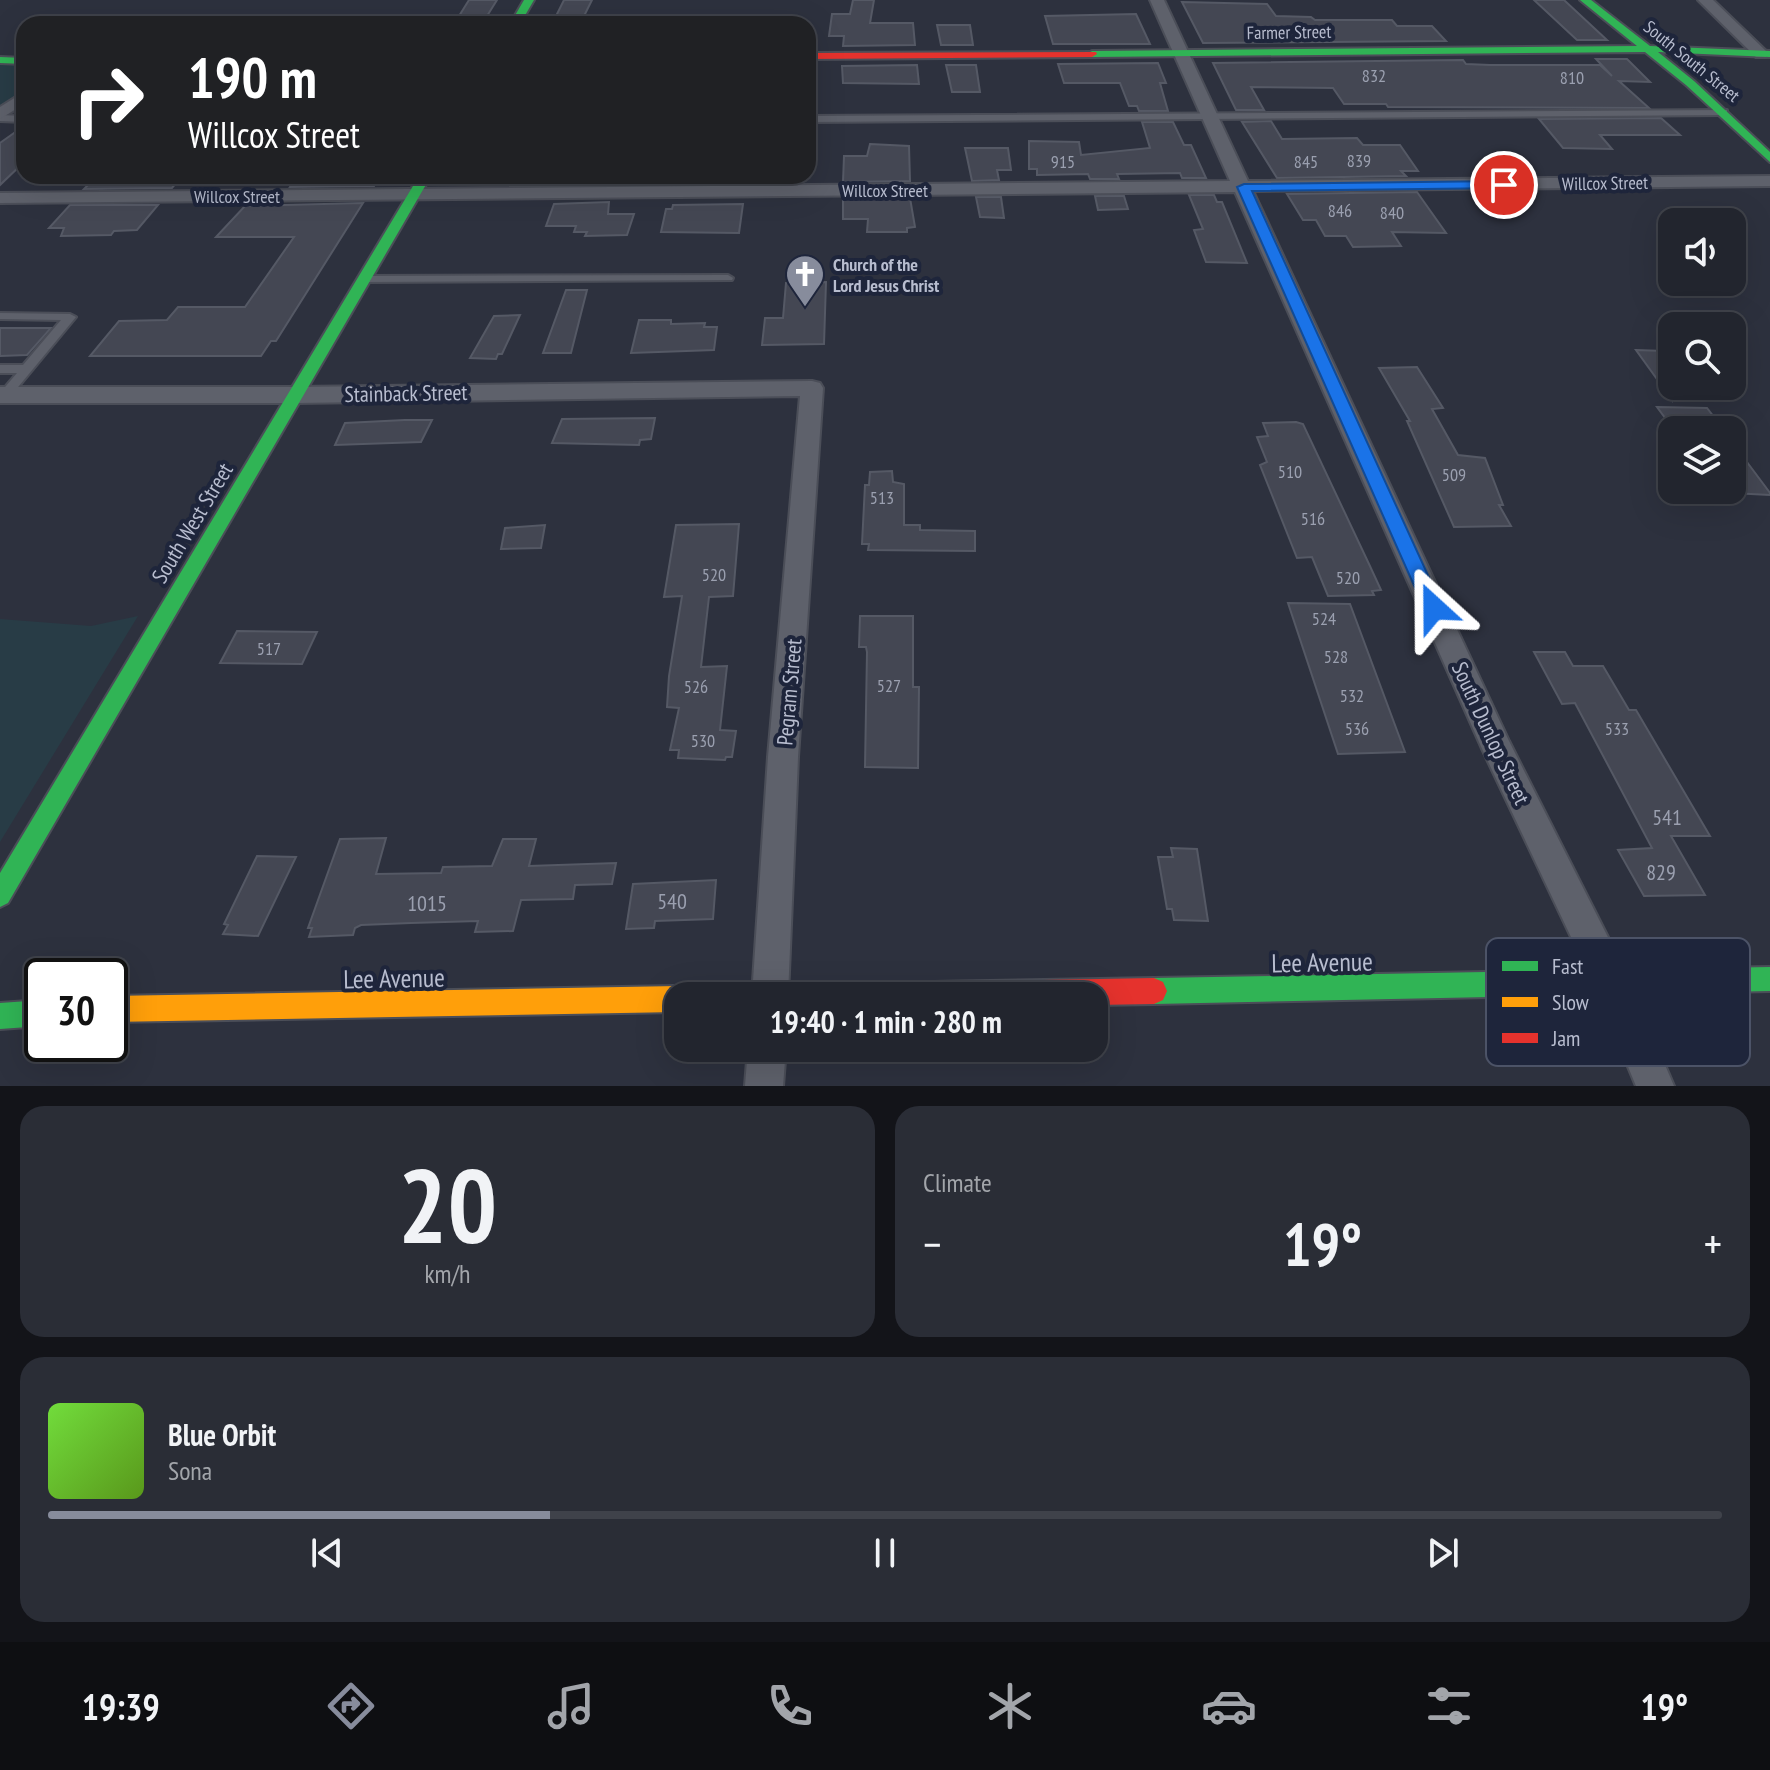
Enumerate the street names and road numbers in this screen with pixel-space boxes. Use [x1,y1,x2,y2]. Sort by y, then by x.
street label: South South Street [1639,15,1745,107]
street label: Farmer Street [1246,20,1332,44]
street label: Willcox Street [1562,171,1648,195]
street label: Willcox Street [842,179,928,202]
street label: Willcox Street [194,185,280,208]
street label: Stainback Street [344,378,468,408]
street label: South West Street [145,458,239,588]
street label: Pegram Street [770,637,808,747]
street label: South Dunlop Street [1446,657,1536,809]
street label: Lee Avenue [1271,945,1373,979]
street label: Lee Avenue [343,961,445,995]

